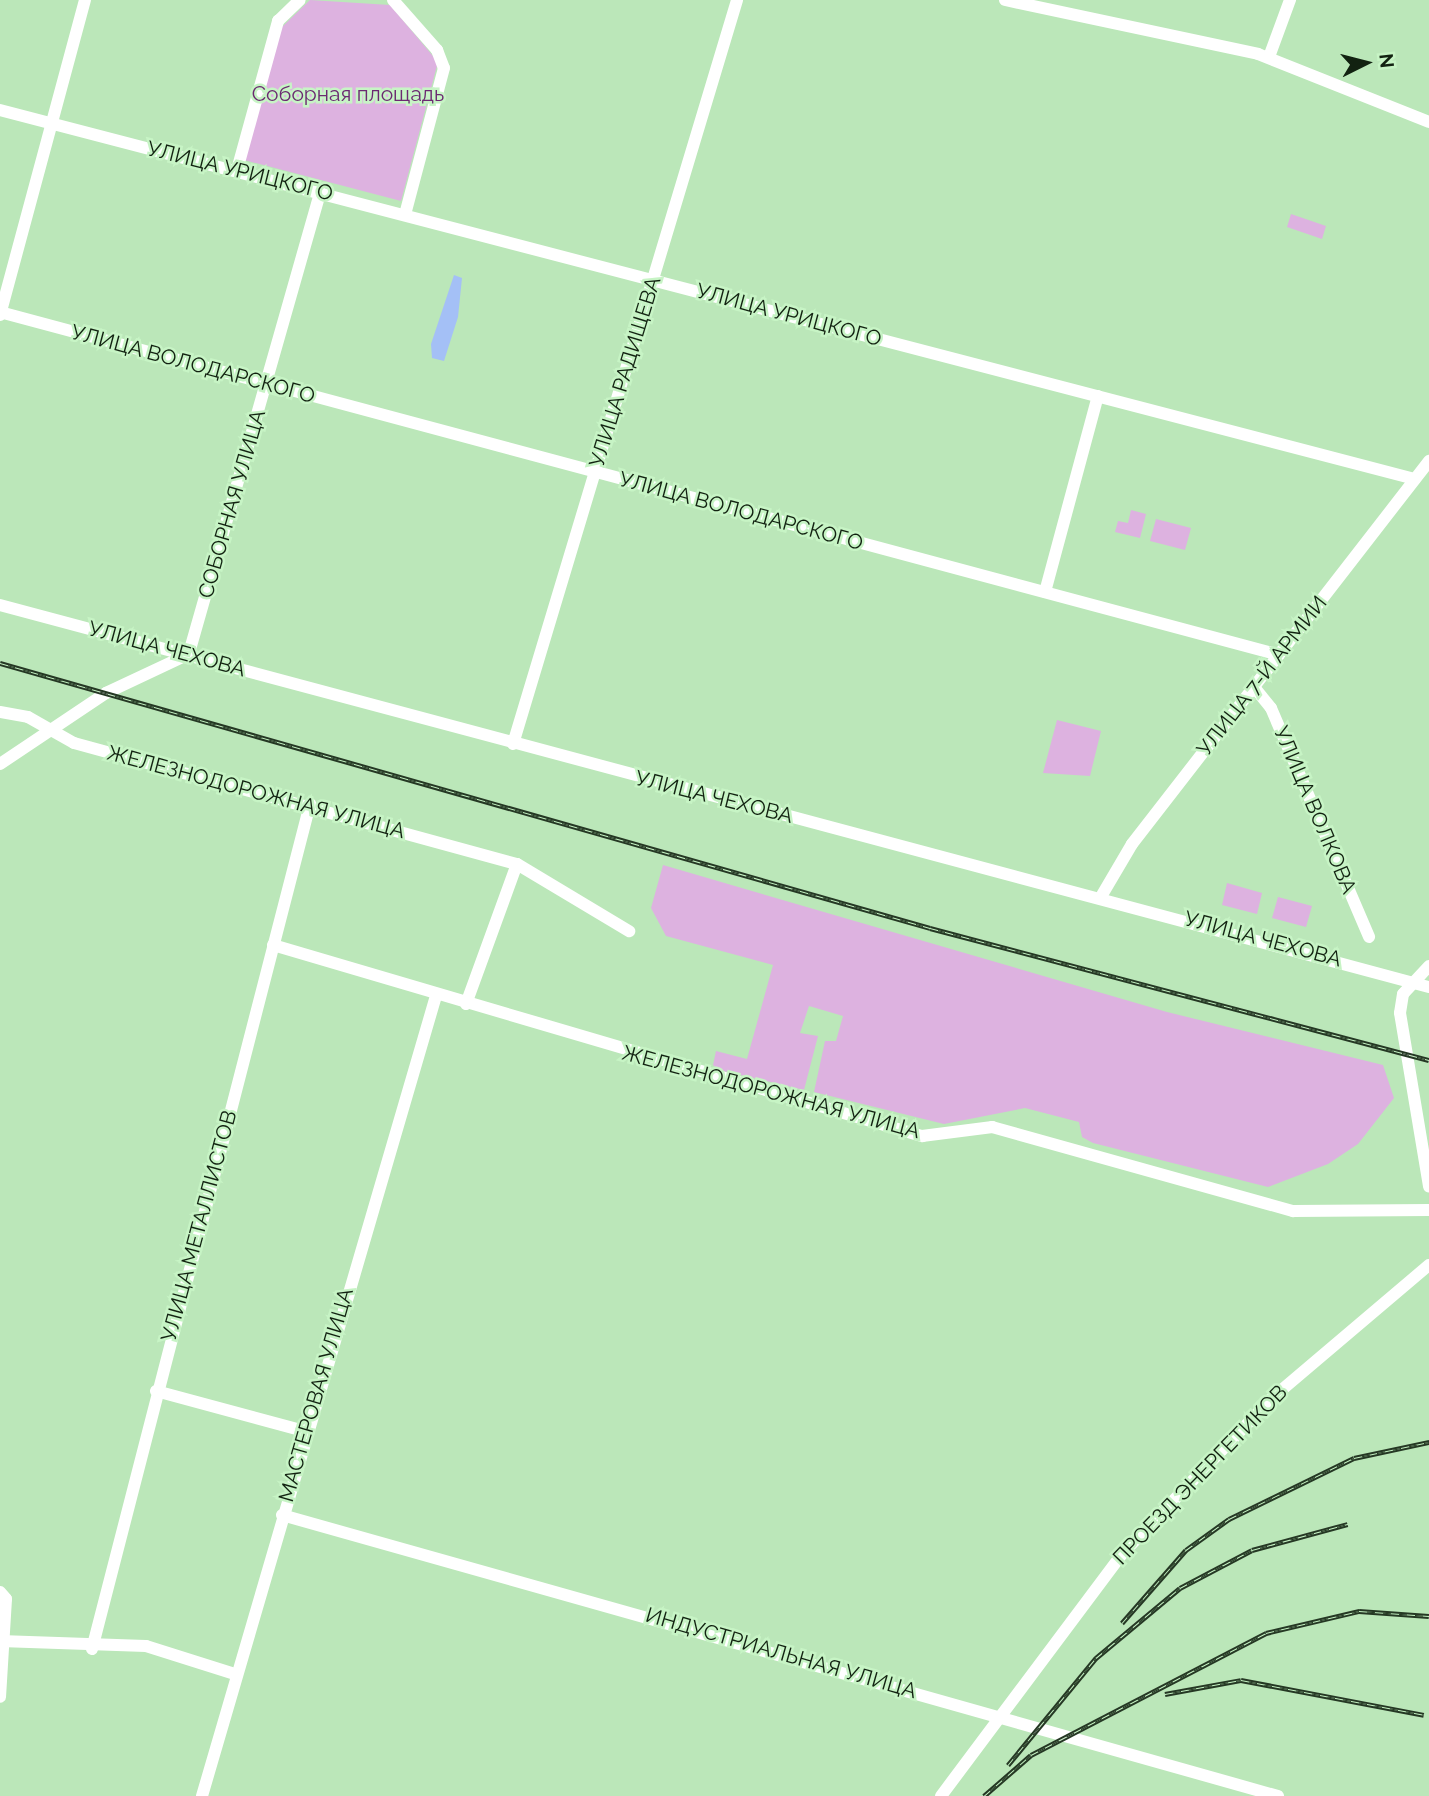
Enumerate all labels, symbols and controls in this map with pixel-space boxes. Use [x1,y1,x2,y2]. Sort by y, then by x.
north arrow [1331,28,1401,98]
text: N [1375,52,1399,69]
park label: Соборная площадь [252,81,444,107]
street label: УЛИЦА УРИЦКОГО [144,136,336,206]
street label: УЛИЦА РАДИЩЕВА [584,273,666,471]
street label: УЛИЦА УРИЦКОГО [693,278,885,352]
street label: УЛИЦА ВОЛОДАРСКОГО [68,319,318,409]
street label: СОБОРНАЯ УЛИЦА [193,407,271,601]
street label: УЛИЦА ВОЛОДАРСКОГО [616,466,866,556]
street label: УЛИЦА 7-Й АРМИИ [1191,590,1333,762]
street label: УЛИЦА ЧЕХОВА [85,616,249,682]
street label: УЛИЦА ВОЛКОВА [1268,722,1362,898]
street label: ЖЕЛЕЗНОДОРОЖНАЯ УЛИЦА [104,740,408,844]
street label: УЛИЦА ЧЕХОВА [632,765,796,829]
street label: УЛИЦА ЧЕХОВА [1181,906,1345,972]
street label: ЖЕЛЕЗНОДОРОЖНАЯ УЛИЦА [619,1040,923,1144]
street label: УЛИЦА МЕТАЛЛИСТОВ [156,1107,242,1345]
street label: МАСТЕРОВАЯ УЛИЦА [273,1285,359,1505]
street label: ПРОЕЗД ЭНЕРГЕТИКОВ [1108,1380,1292,1570]
street label: ИНДУСТРИАЛЬНАЯ УЛИЦА [643,1602,919,1704]

